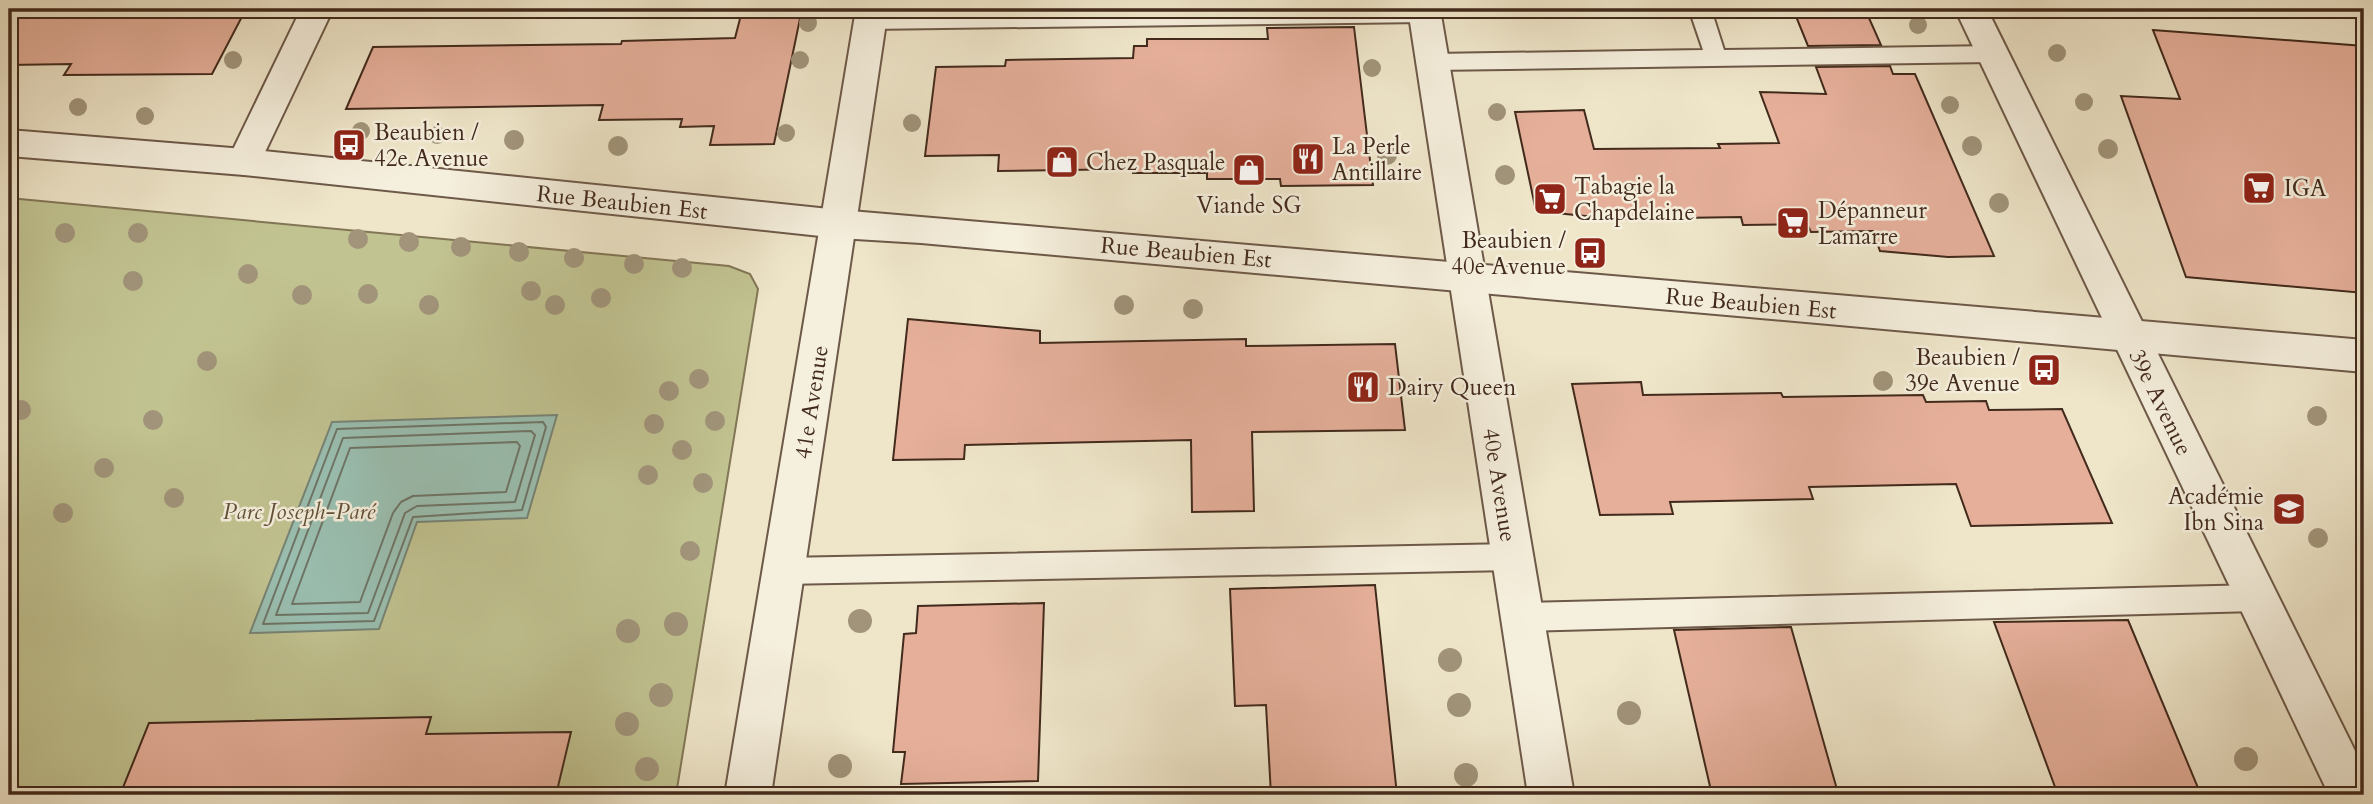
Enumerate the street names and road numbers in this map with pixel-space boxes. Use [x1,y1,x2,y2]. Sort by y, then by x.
street label: Rue Beaubien Est [535,178,709,227]
street label: Rue Beaubien Est [1099,230,1273,275]
street label: Rue Beaubien Est [1664,281,1838,326]
street label: 41e Avenue [787,343,836,461]
street label: 39e Avenue [2121,344,2200,461]
street label: 40e Avenue [1475,426,1524,544]

